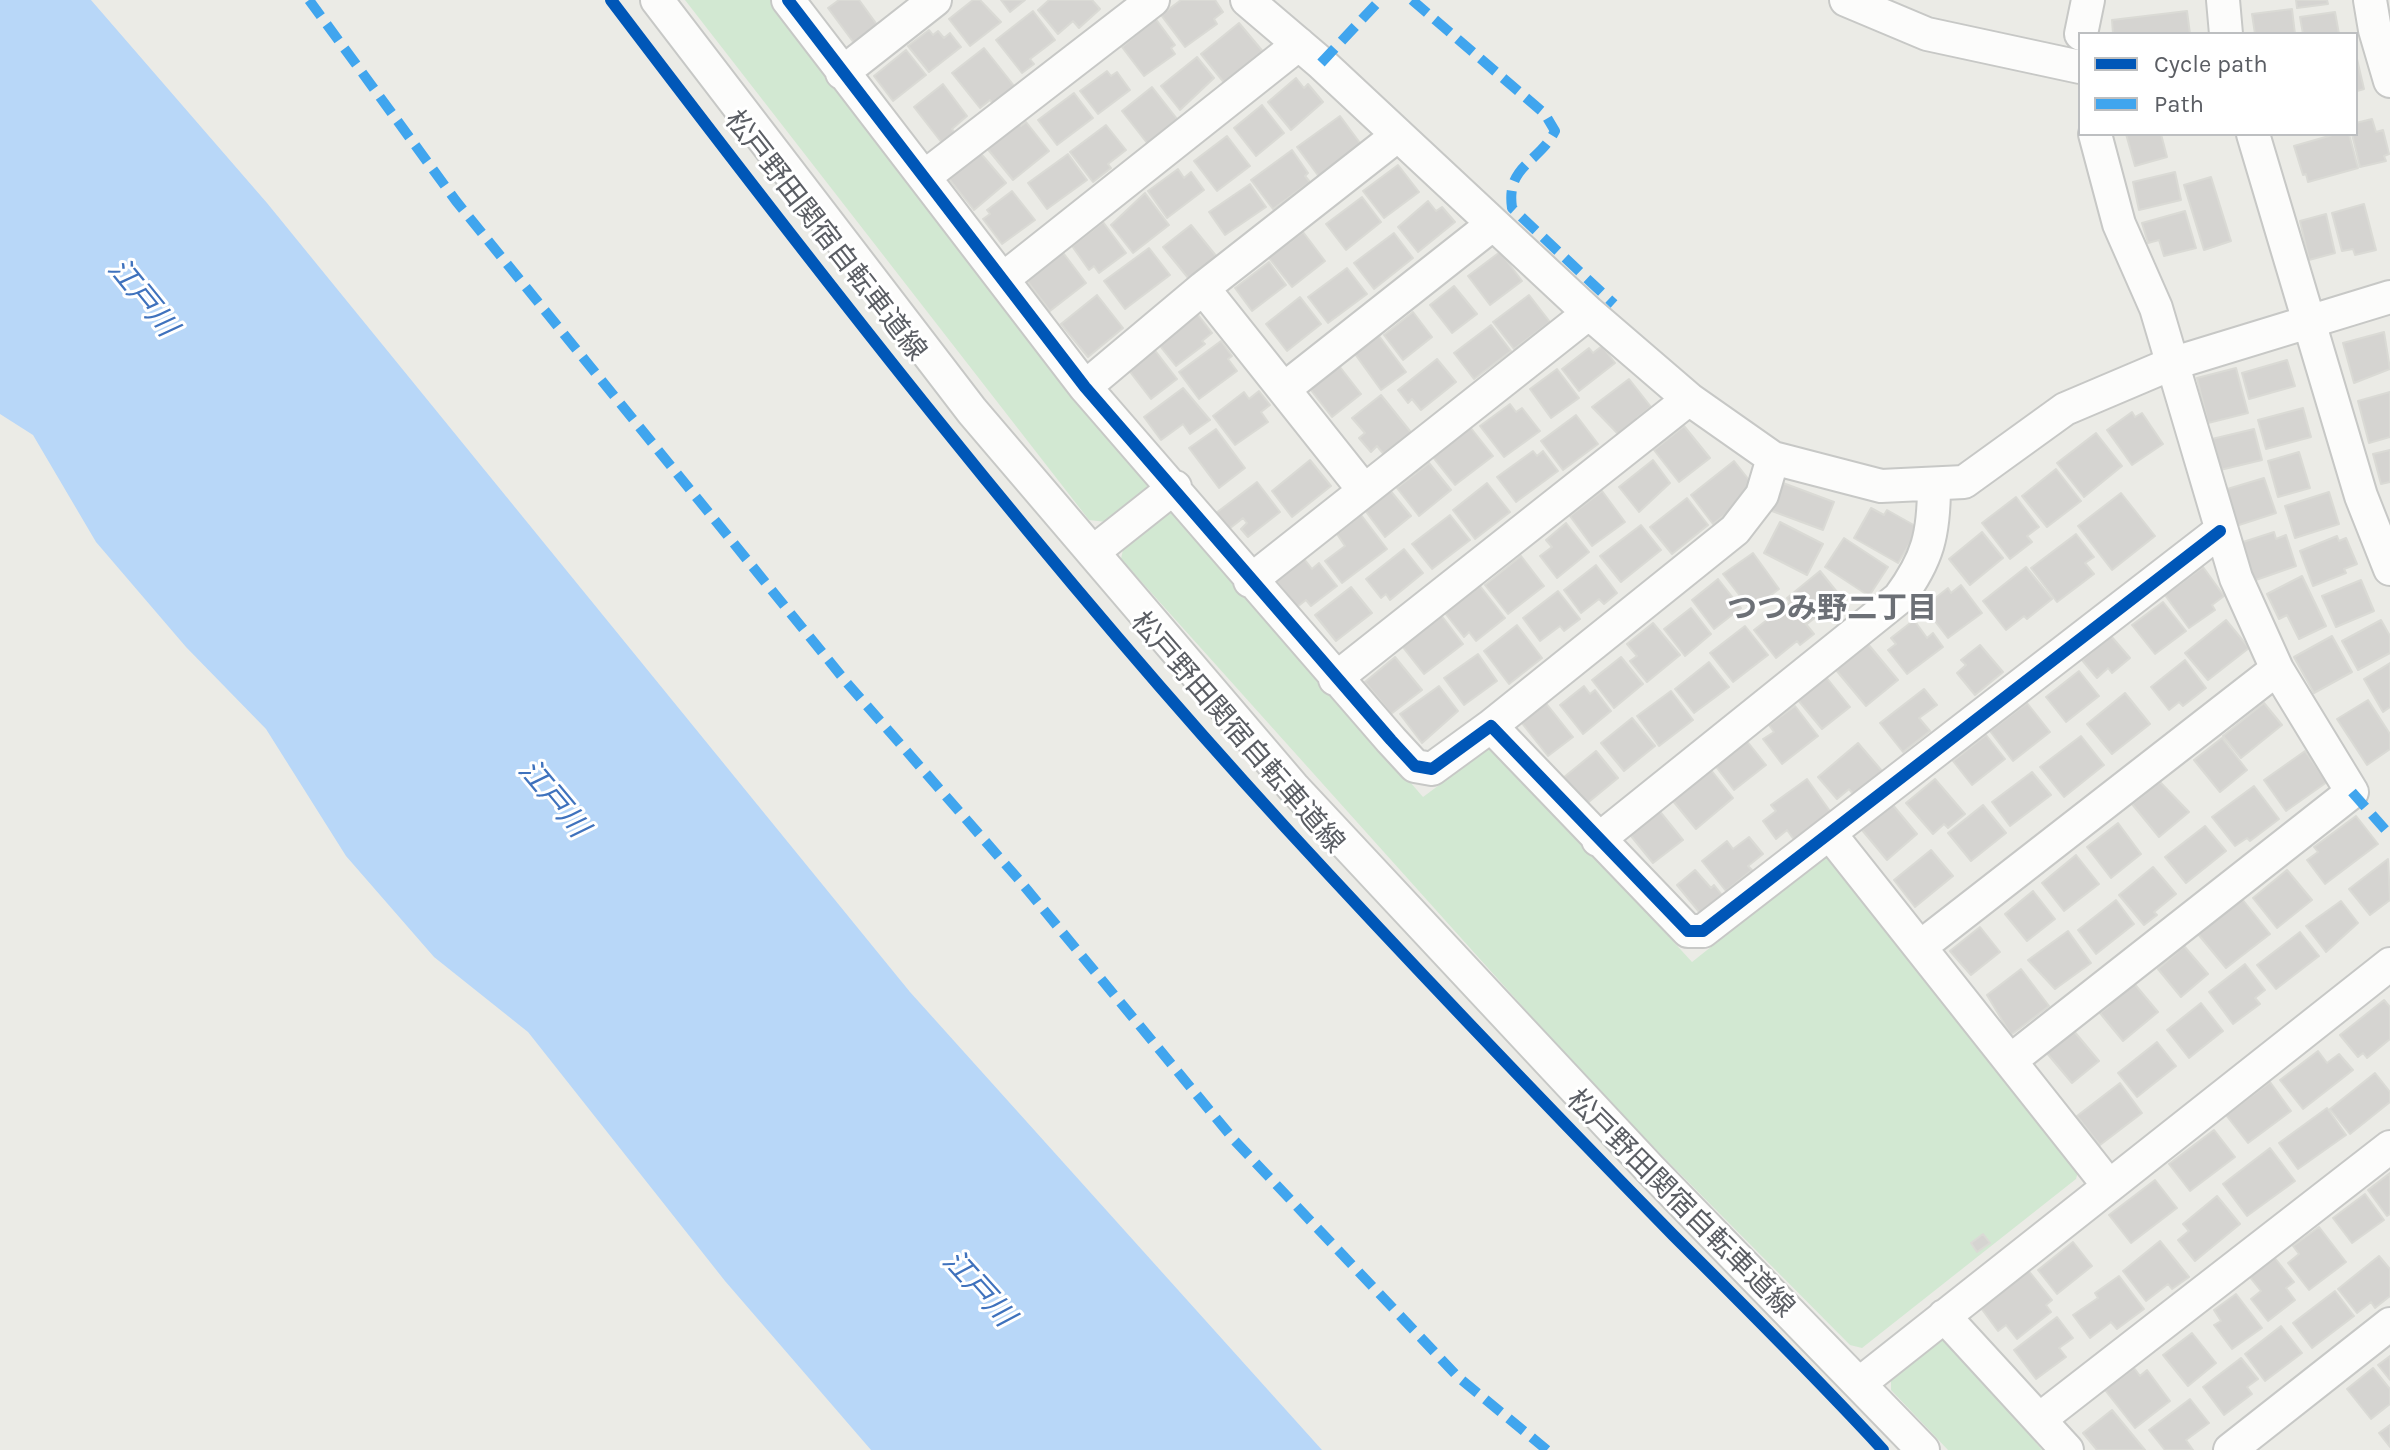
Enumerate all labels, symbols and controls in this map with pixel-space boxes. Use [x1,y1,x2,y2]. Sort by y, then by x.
legend [2078,32,2358,136]
text: Cycle path [2154,50,2268,78]
text: Path [2154,90,2204,118]
street label: 松戸野田関宿自転車道線 [717,104,933,368]
water label: 江戸川 [100,252,184,344]
district label: つつみ野二丁目 [1727,591,1937,627]
street label: 松戸野田関宿自転車道線 [1123,606,1351,860]
water label: 江戸川 [510,753,596,845]
street label: 松戸野田関宿自転車道線 [1559,1083,1801,1325]
water label: 江戸川 [935,1244,1021,1334]

